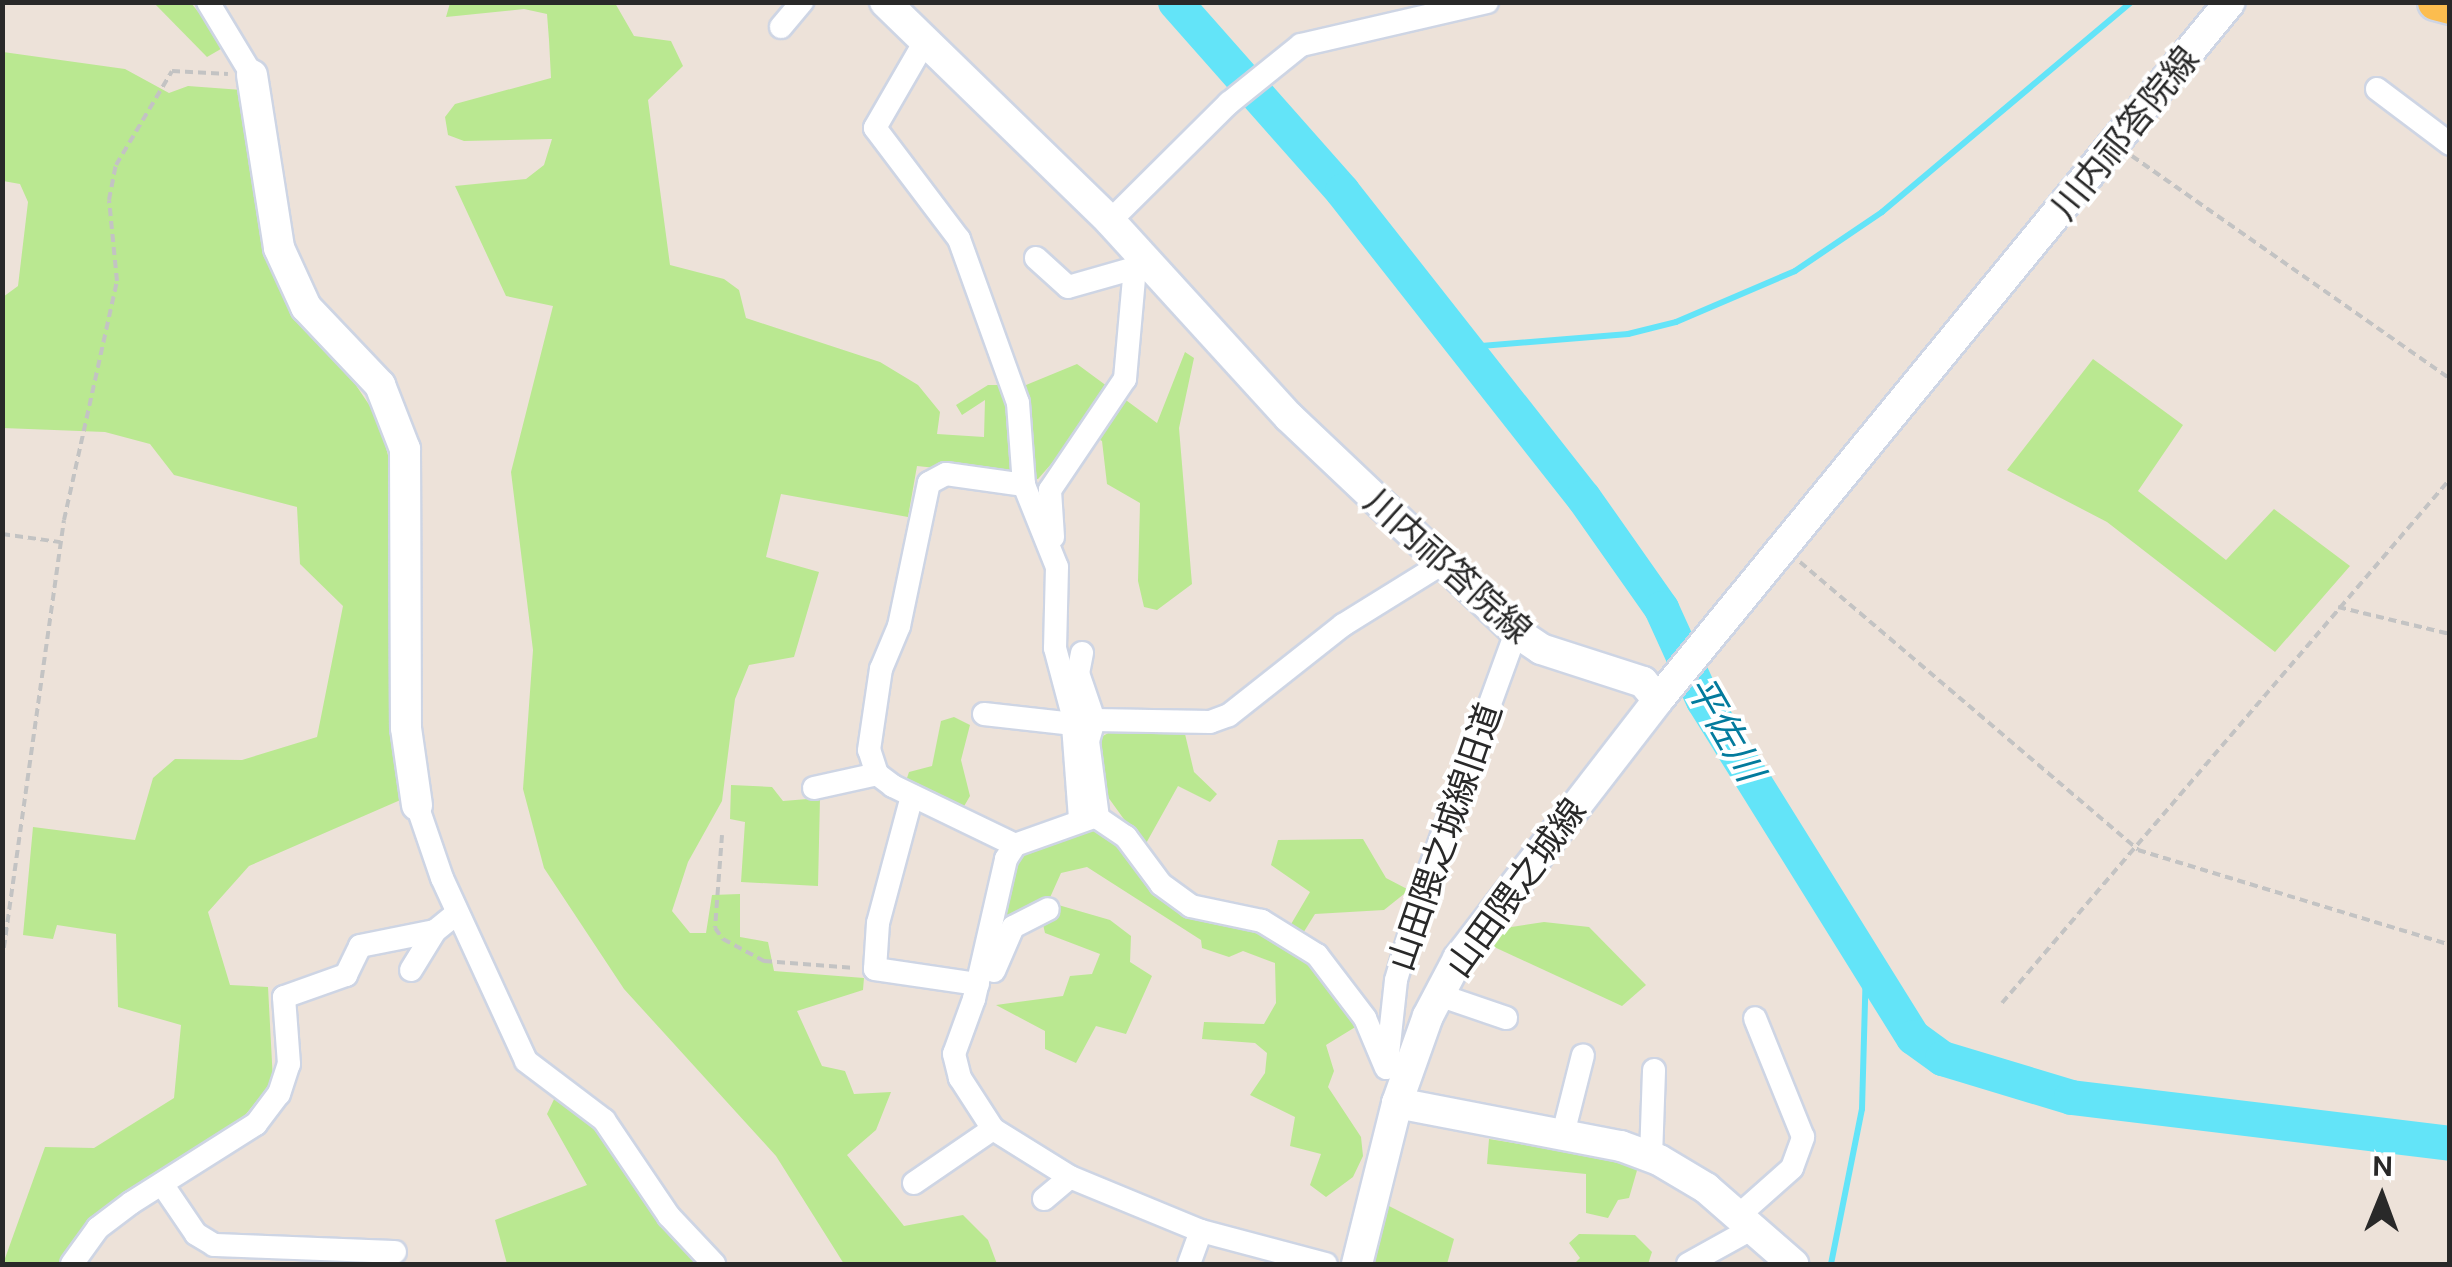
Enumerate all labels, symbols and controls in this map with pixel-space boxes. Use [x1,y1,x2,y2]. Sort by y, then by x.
street label: 川内祁答院線 [2043,38,2207,228]
street label: 川内祁答院線 [1356,480,1540,652]
water label: 平佐川 [1676,668,1772,790]
street label: 山田隈之城線旧道 [1380,698,1510,976]
street label: 山田隈之城線 [1437,791,1595,985]
north arrow [2332,1147,2432,1247]
text: N [2372,1148,2393,1185]

